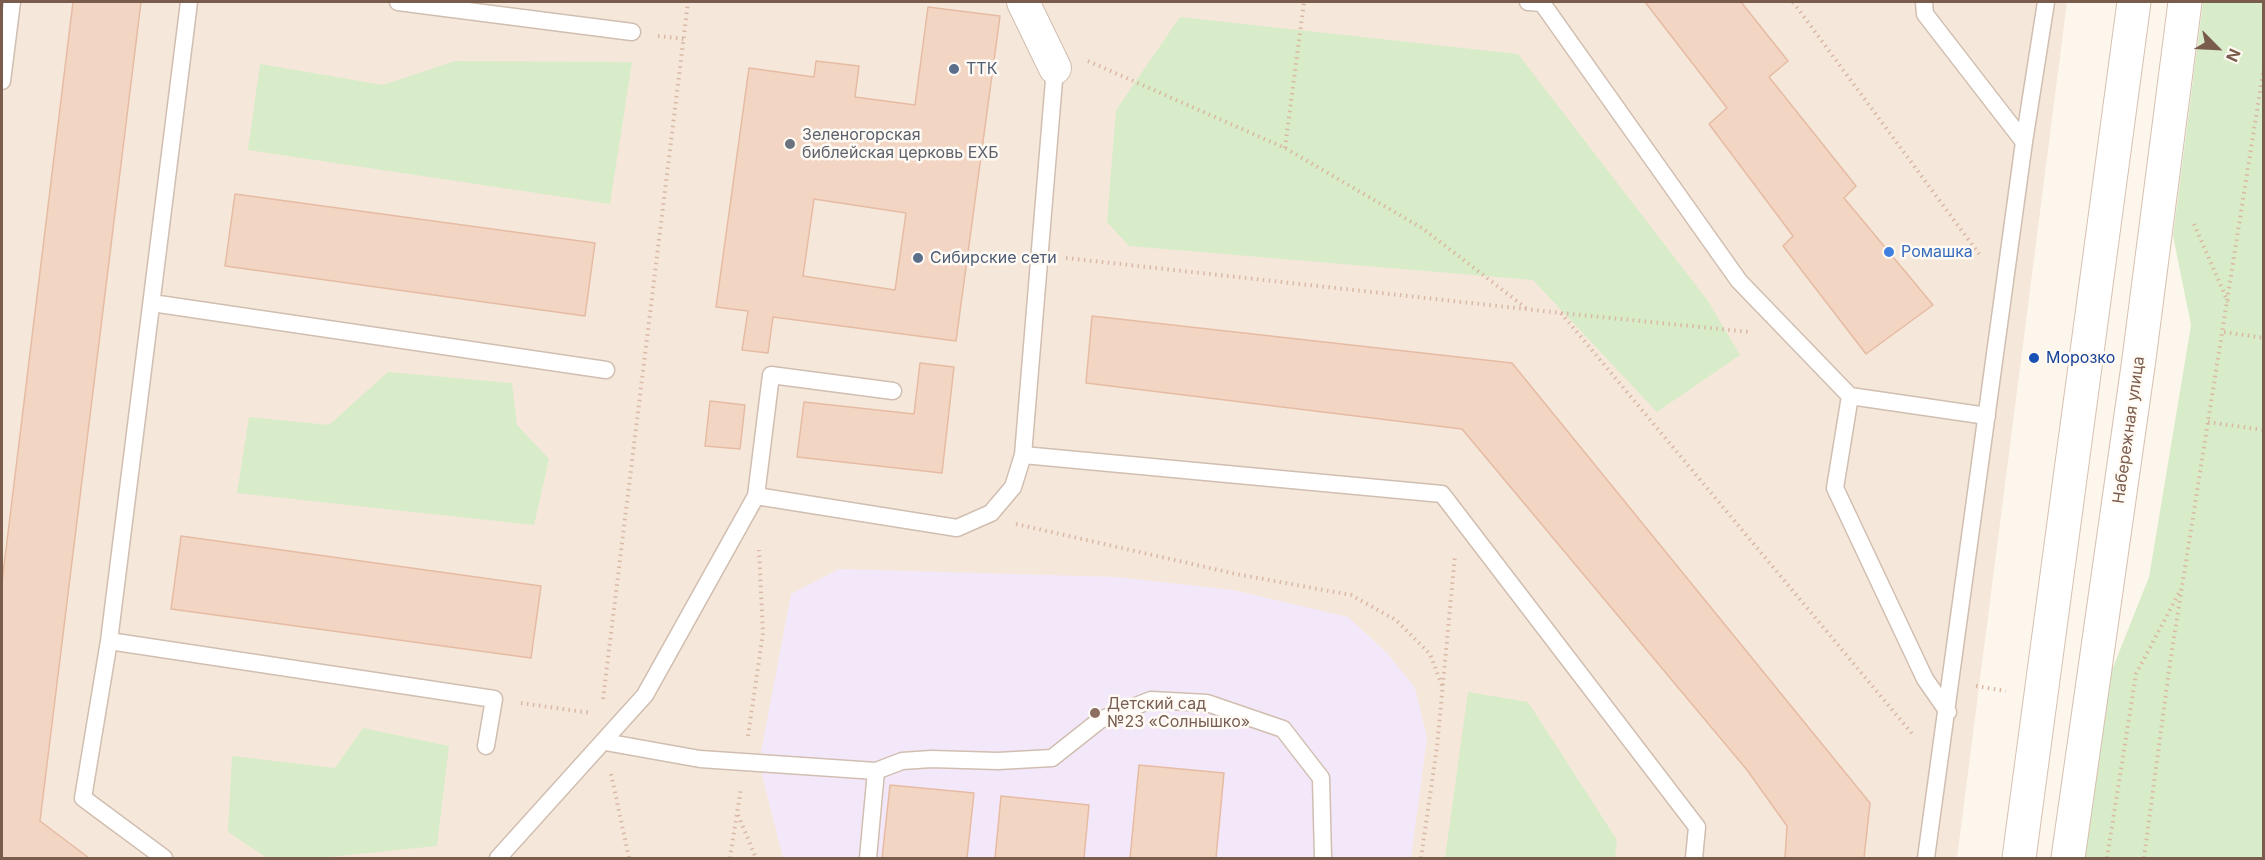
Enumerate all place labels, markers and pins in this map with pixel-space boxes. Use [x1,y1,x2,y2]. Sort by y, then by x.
place label: ТТК [966,59,997,79]
marker: ТТК [947,62,961,76]
place label: Зеленогорская библейская церковь ЕХБ [802,125,998,163]
marker: Зеленогорская библейская церковь ЕХБ [783,137,797,151]
place label: Ромашка [1901,242,1973,262]
marker: Ромашка [1882,245,1896,259]
place label: Сибирские сети [930,248,1057,268]
marker: Сибирские сети [911,251,925,265]
place label: Морозко [2046,348,2115,368]
marker: Морозко [2027,351,2041,365]
place label: Детский сад №23 «Солнышко» [1107,694,1250,732]
marker: Детский сад №23 «Солнышко» [1088,706,1102,720]

